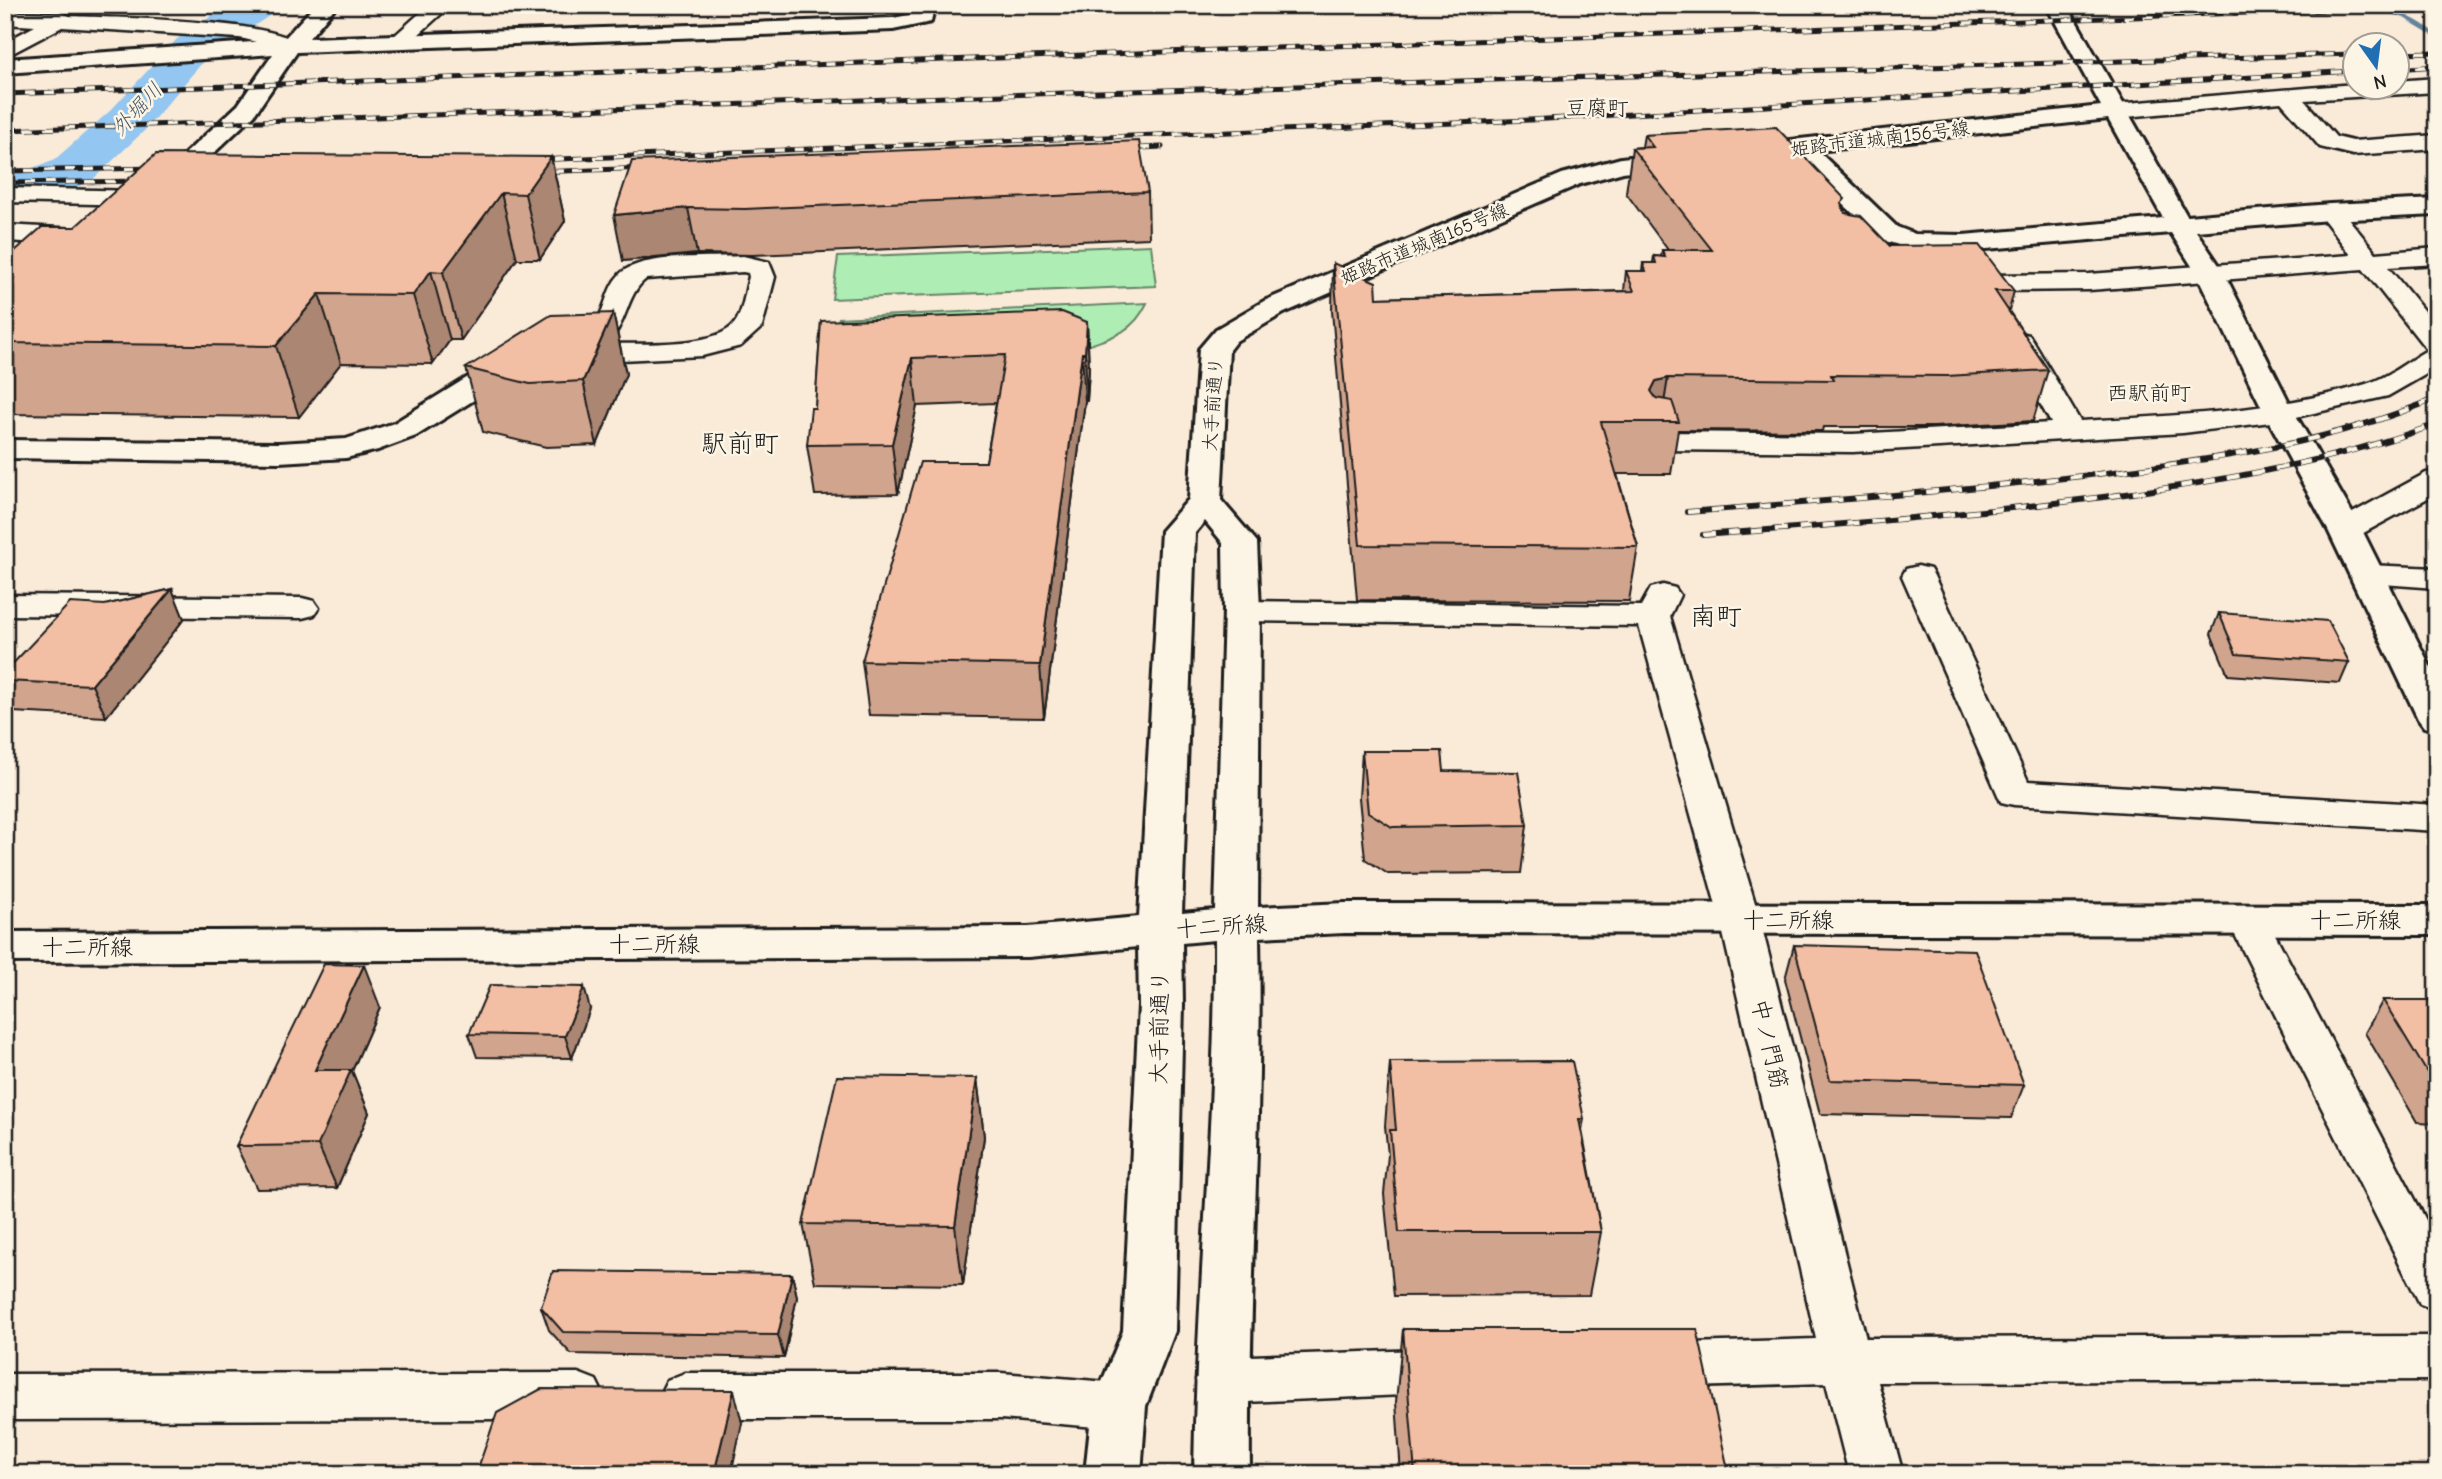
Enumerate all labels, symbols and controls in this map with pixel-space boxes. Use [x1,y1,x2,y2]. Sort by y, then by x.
north arrow [2340,32,2410,102]
text: N [2371,69,2389,94]
water label: 外堀川 [107,78,167,140]
district label: 豆腐町 [1566,96,1629,120]
street label: 姫路市道城南156号線 [1789,117,1971,161]
street label: 姫路市道城南165号線 [1337,199,1512,289]
street label: 大手前通り [1199,356,1227,452]
district label: 西駅前町 [2107,381,2191,405]
district label: 駅前町 [701,429,779,459]
district label: 南町 [1690,602,1742,632]
street label: 十二所線 [1742,907,1834,934]
street label: 十二所線 [2309,907,2401,934]
street label: 十二所線 [1174,910,1268,943]
street label: 十二所線 [608,931,700,958]
street label: 十二所線 [41,934,133,961]
street label: 大手前通り [1145,969,1174,1085]
street label: 中ノ門筋 [1746,996,1793,1092]

